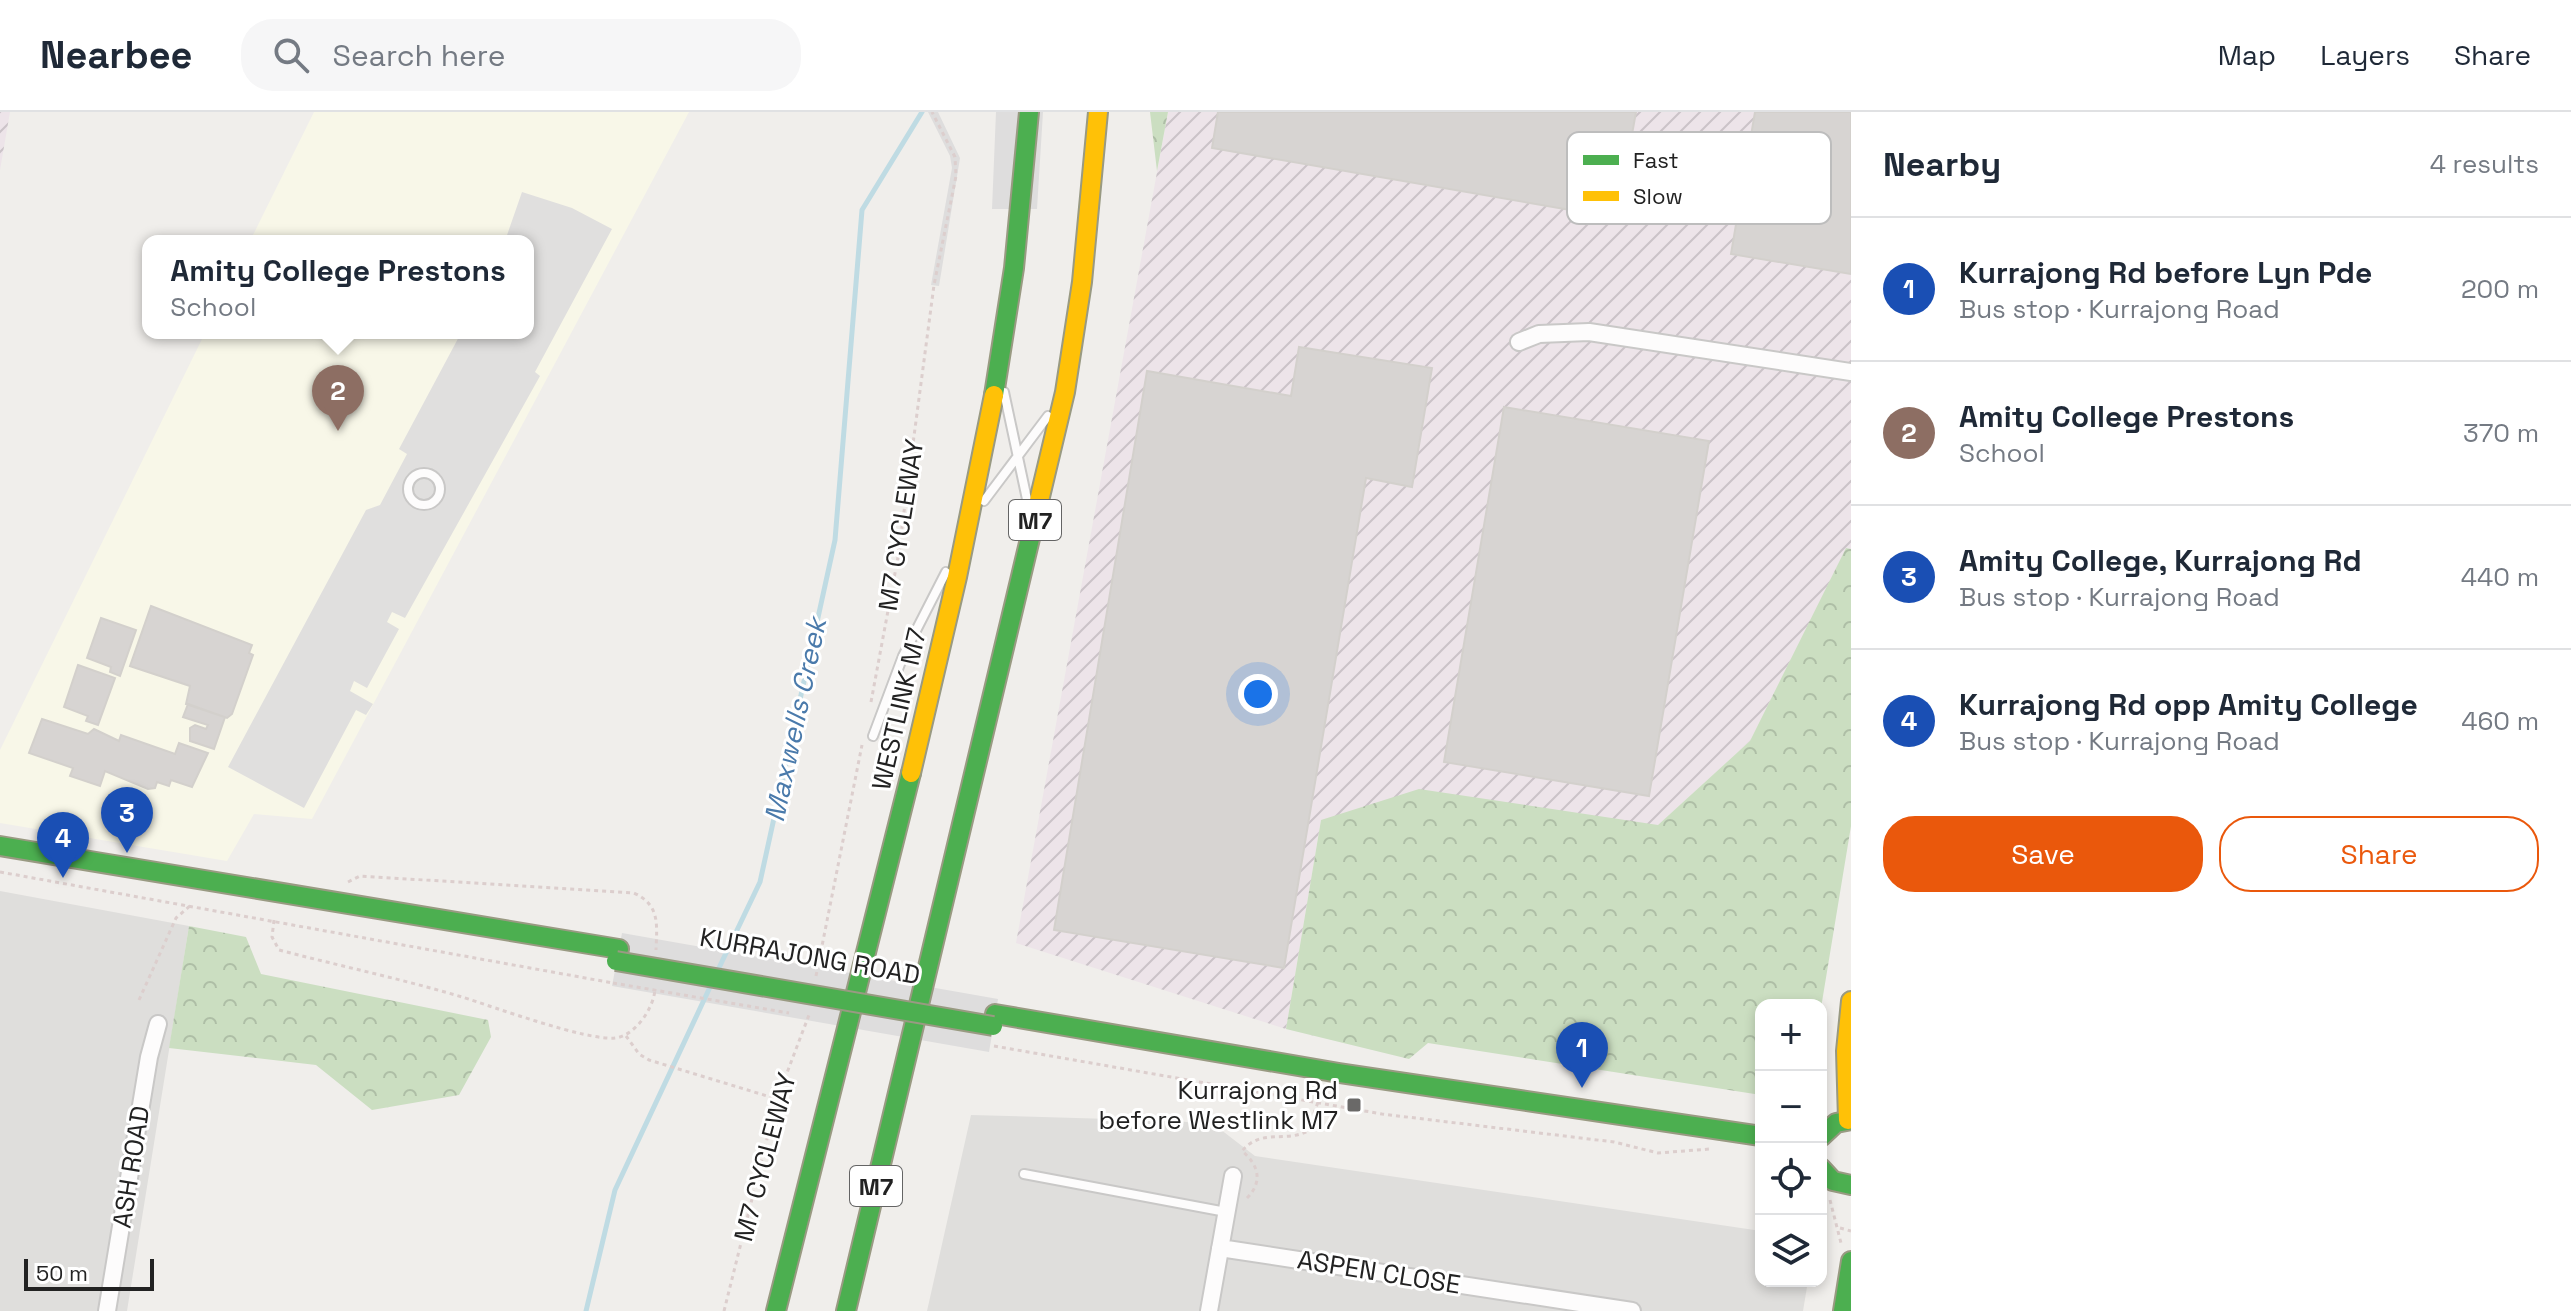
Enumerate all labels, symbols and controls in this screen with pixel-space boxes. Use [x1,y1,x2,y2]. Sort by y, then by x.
search box [241,19,801,91]
text: Nearbee [40,31,193,79]
icon: search [269,33,313,77]
text: Search here [333,36,505,75]
text: Map [2218,37,2276,73]
text: Layers [2320,37,2410,73]
text: Share [2454,37,2531,73]
legend [1567,132,1831,224]
text: Nearby [1883,143,2001,186]
text: Fast [1633,146,1679,174]
text: 4 results [2430,147,2539,181]
text: Slow [1633,182,1683,210]
popup [142,235,534,339]
text: Amity College Prestons [170,251,506,290]
text: Kurrajong Rd before Lyn Pde [1959,253,2372,292]
text: 1 [1903,272,1915,306]
text: 200 m [2461,272,2539,306]
text: School [170,290,256,324]
text: Bus stop · Kurrajong Road [1959,292,2280,326]
pin: 2 [312,365,364,431]
text: Amity College Prestons [1959,397,2294,436]
text: 2 [1901,416,1917,450]
text: 370 m [2463,416,2539,450]
text: School [1959,436,2045,470]
street label: M7 CYCLEWAY [871,437,931,613]
road number: M7 [1009,500,1061,540]
text: Amity College, Kurrajong Rd [1959,541,2362,580]
text: 3 [1901,560,1917,594]
text: 440 m [2461,560,2539,594]
text: Bus stop · Kurrajong Road [1959,580,2280,614]
water label: Maxwells Creek [756,612,835,825]
street label: WESTLINK M7 [864,625,934,793]
your location [1238,674,1278,714]
text: Kurrajong Rd opp Amity College [1959,685,2418,724]
text: 4 [1901,704,1917,738]
text: 460 m [2461,704,2539,738]
text: Bus stop · Kurrajong Road [1959,724,2280,758]
pin: 3 [101,787,153,853]
pin: 4 [37,812,89,878]
button: Save [1883,816,2203,892]
button: Share [2219,816,2539,892]
street label: KURRAJONG ROAD [697,920,923,992]
map controls [1755,999,1827,1287]
button: + [1755,999,1827,1071]
pin: 1 [1556,1022,1608,1088]
street label: M7 CYCLEWAY [726,1069,804,1245]
button: − [1755,1071,1827,1143]
place label: Kurrajong Rd before Westlink M7 [1099,1073,1338,1137]
marker: Kurrajong Rd before Westlink M7 [1345,1096,1363,1114]
street label: ASH ROAD [105,1104,157,1230]
button: locate [1755,1143,1827,1215]
road number: M7 [850,1166,902,1206]
button: layers [1755,1215,1827,1287]
street label: ASPEN CLOSE [1295,1242,1463,1302]
scale bar [24,1255,154,1291]
text: 50 m [36,1259,88,1287]

